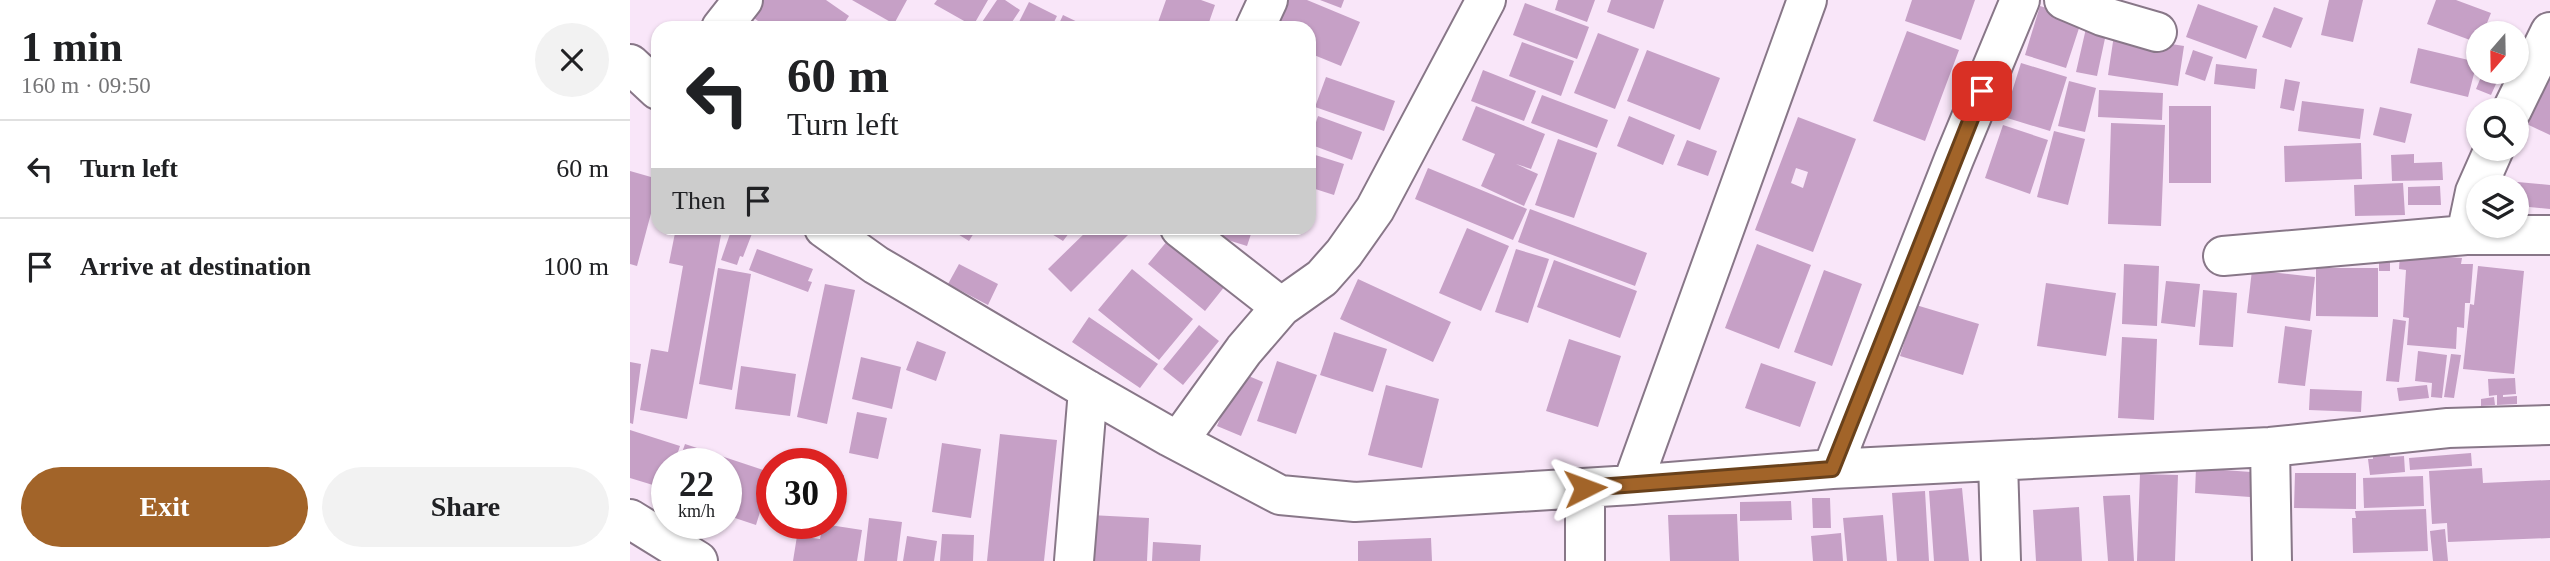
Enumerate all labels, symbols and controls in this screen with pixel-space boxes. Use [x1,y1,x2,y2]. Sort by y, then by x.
north arrow [2466,21,2529,84]
map controls [2466,21,2529,238]
button: close [535,23,609,97]
text: 1 min [21,24,123,70]
text: 60 m [787,48,889,103]
icon: left [672,49,763,140]
pin [1952,61,2012,121]
icon: arrive [1963,72,2001,110]
text: 160 m · 09:50 [21,73,151,98]
button: search [2466,98,2529,161]
text: Turn left [787,106,899,142]
icon: left [21,150,59,188]
text: Turn left [80,154,178,183]
text: 60 m [556,154,609,183]
button: layers [2466,175,2529,238]
icon: arrive [739,182,777,220]
text: Then [672,186,725,215]
icon: arrive [21,248,59,286]
text: Arrive at destination [80,252,311,281]
text: 100 m [543,252,609,281]
speed limit sign: 30 [756,448,847,539]
position arrow [1548,451,1622,525]
text: 22 [679,465,714,504]
button: Exit [21,467,308,547]
button: Share [322,467,609,547]
text: km/h [678,501,715,521]

